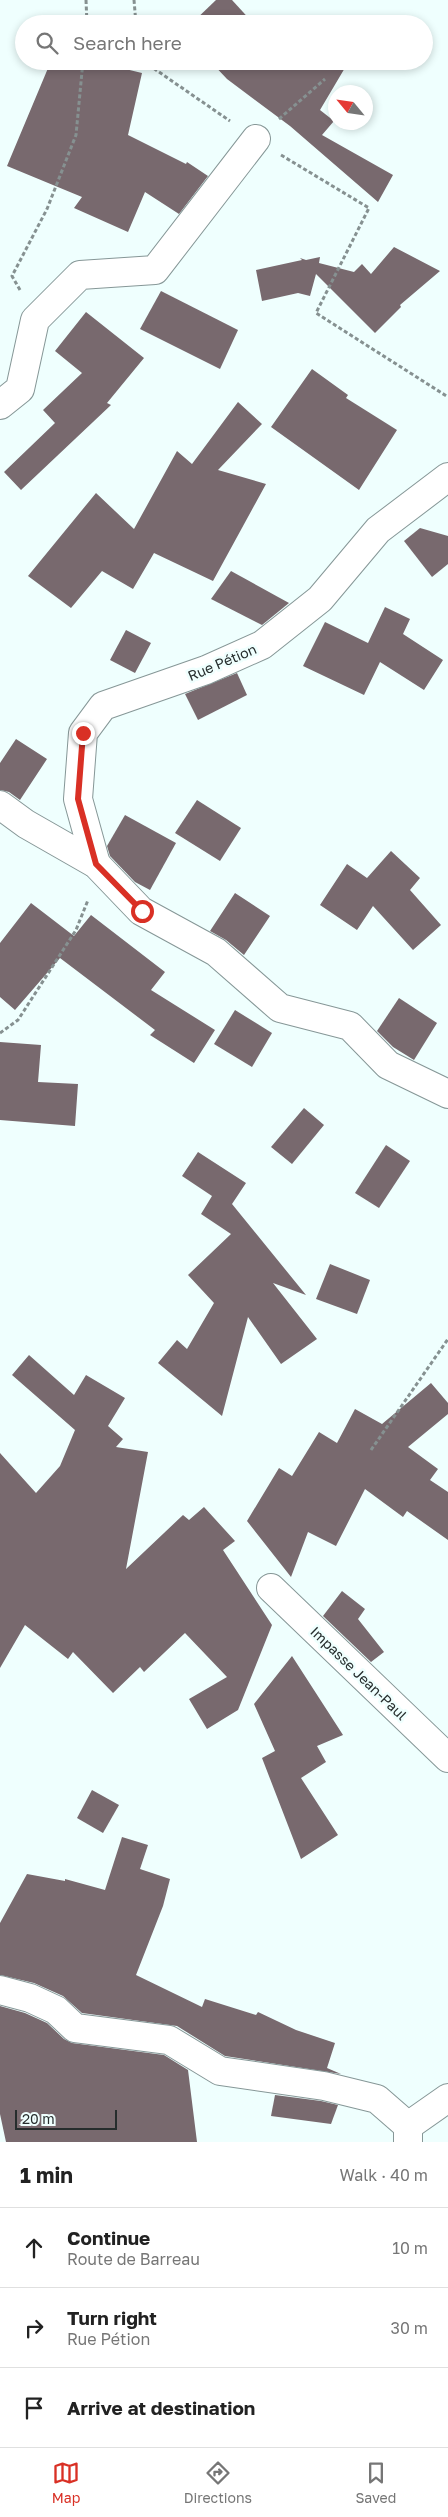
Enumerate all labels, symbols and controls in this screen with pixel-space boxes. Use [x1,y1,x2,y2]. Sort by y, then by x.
search box [15,15,433,70]
icon: search [33,29,61,57]
text: Search here [73,31,182,54]
north arrow [328,85,373,130]
street label: Rue Pétion [185,640,259,684]
route end [72,722,95,745]
route start [131,900,154,923]
street label: Impasse Jean-Paul [307,1623,411,1723]
scale bar [15,2107,118,2130]
text: 20 m [22,2110,55,2127]
text: 1 min [20,2162,73,2188]
text: Walk · 40 m [339,2165,428,2185]
text: Continue [67,2226,150,2249]
icon: ahead [20,2234,48,2262]
text: 10 m [392,2238,428,2258]
text: Route de Barreau [67,2249,200,2269]
text: Turn right [67,2306,157,2329]
icon: right [20,2314,48,2342]
text: 30 m [391,2318,428,2338]
text: Rue Pétion [67,2329,150,2349]
icon: arrive [20,2394,48,2422]
text: Arrive at destination [67,2396,255,2419]
tab: Map [52,2459,80,2506]
tab: Directions [184,2459,252,2506]
tab: Saved [355,2459,396,2506]

